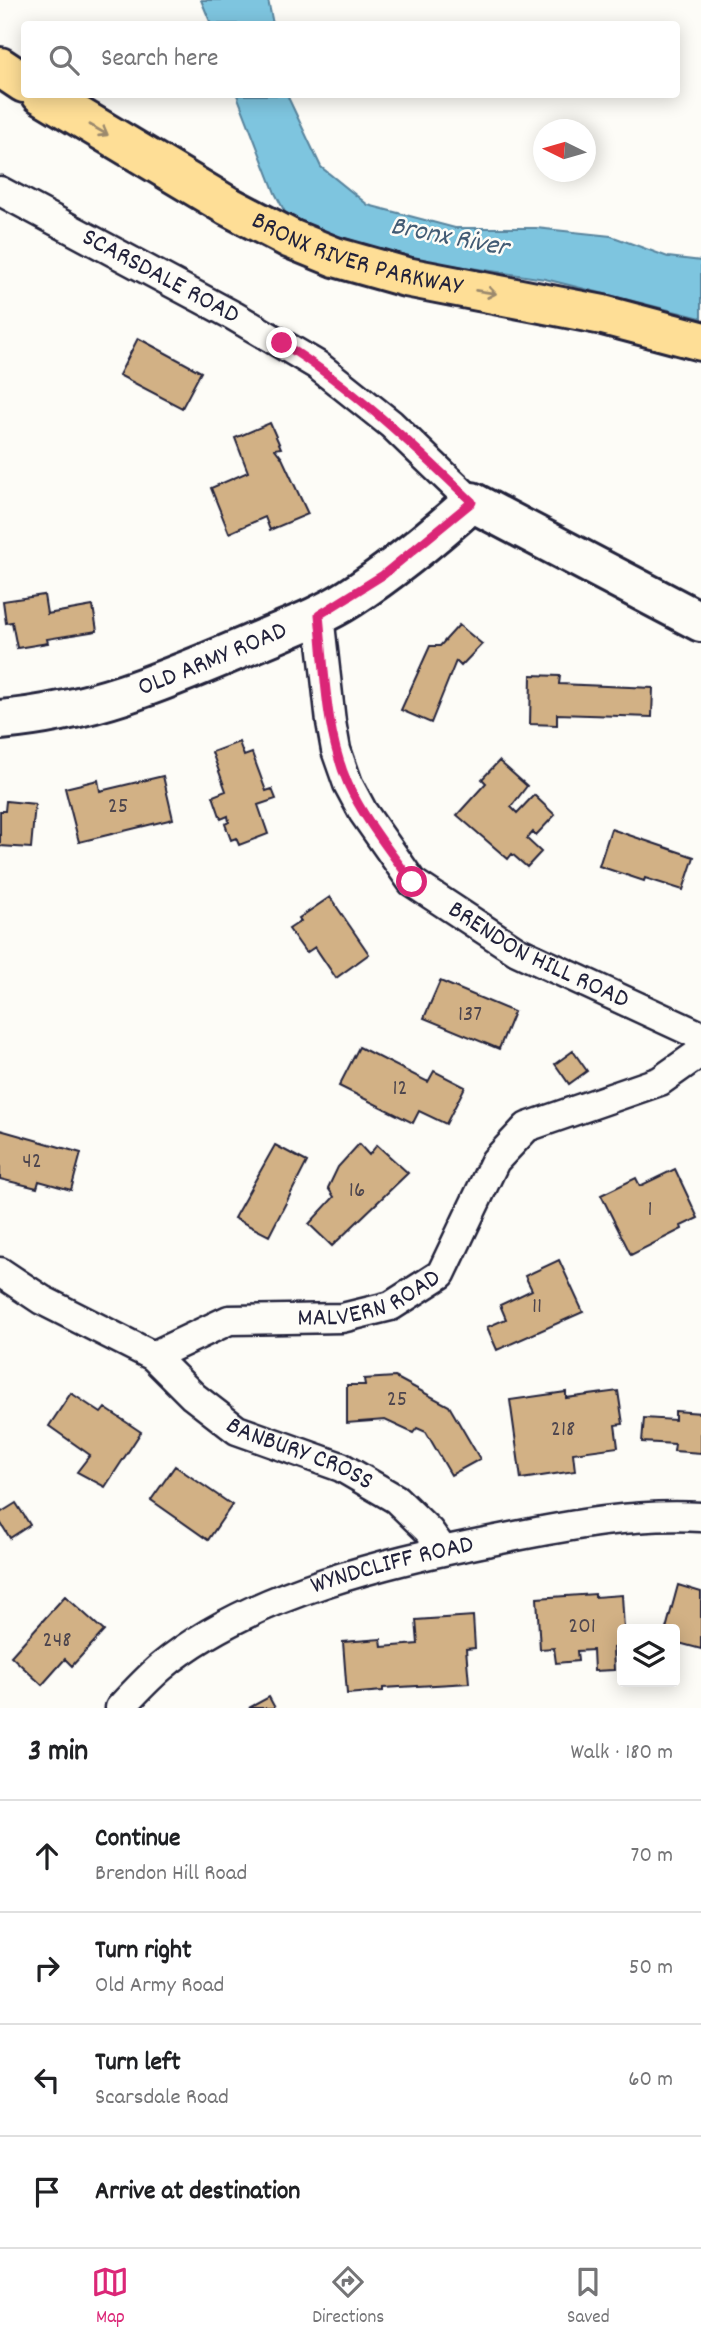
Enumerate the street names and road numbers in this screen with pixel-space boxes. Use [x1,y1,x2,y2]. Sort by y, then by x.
street label: BRONX RIVER PARKWAY [245,203,467,306]
street label: SCARSDALE ROAD [75,219,246,334]
street label: OLD ARMY ROAD [133,613,293,706]
street label: BRENDON HILL ROAD [441,892,635,1019]
street label: MALVERN ROAD [297,1260,448,1337]
street label: BANBURY CROSS [217,1409,380,1500]
street label: WYNDCLIFF ROAD [306,1526,477,1605]

